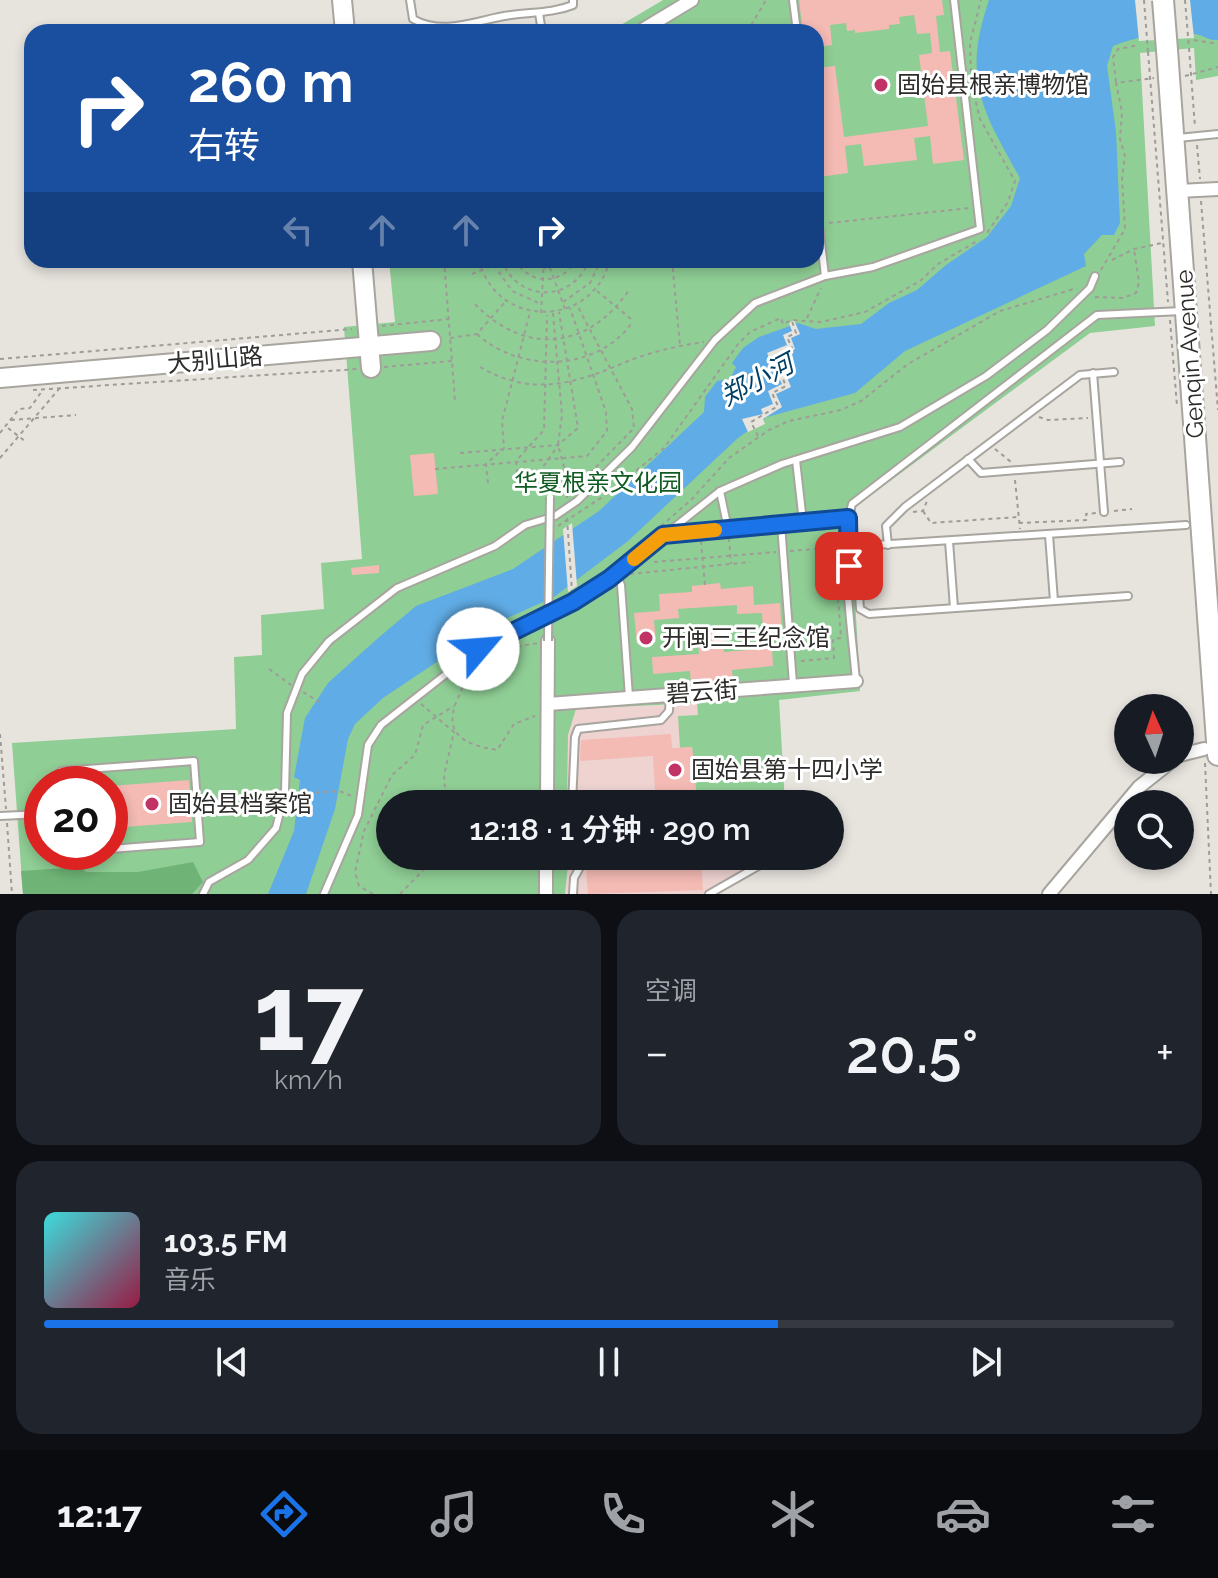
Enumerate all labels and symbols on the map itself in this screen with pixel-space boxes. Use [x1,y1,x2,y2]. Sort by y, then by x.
place label: 固始县根亲博物馆 [897,70,1089,99]
marker: 固始县根亲博物馆 [872,76,890,94]
street label: Genqin Avenue [1169,269,1210,439]
street label: 大别山路 [166,341,264,378]
water label: 郑小河 [716,346,803,412]
park label: 华夏根亲文化园 [514,468,682,497]
pin [815,532,883,600]
position arrow [436,607,520,691]
place label: 开闽三王纪念馆 [662,623,830,652]
marker: 开闽三王纪念馆 [637,629,655,647]
street label: 碧云街 [665,675,739,708]
north arrow [1114,694,1194,774]
place label: 固始县第十四小学 [691,755,883,784]
marker: 固始县第十四小学 [666,761,684,779]
speed limit sign: 20 [24,766,128,870]
place label: 固始县档案馆 [168,789,312,818]
marker: 固始县档案馆 [143,795,161,813]

